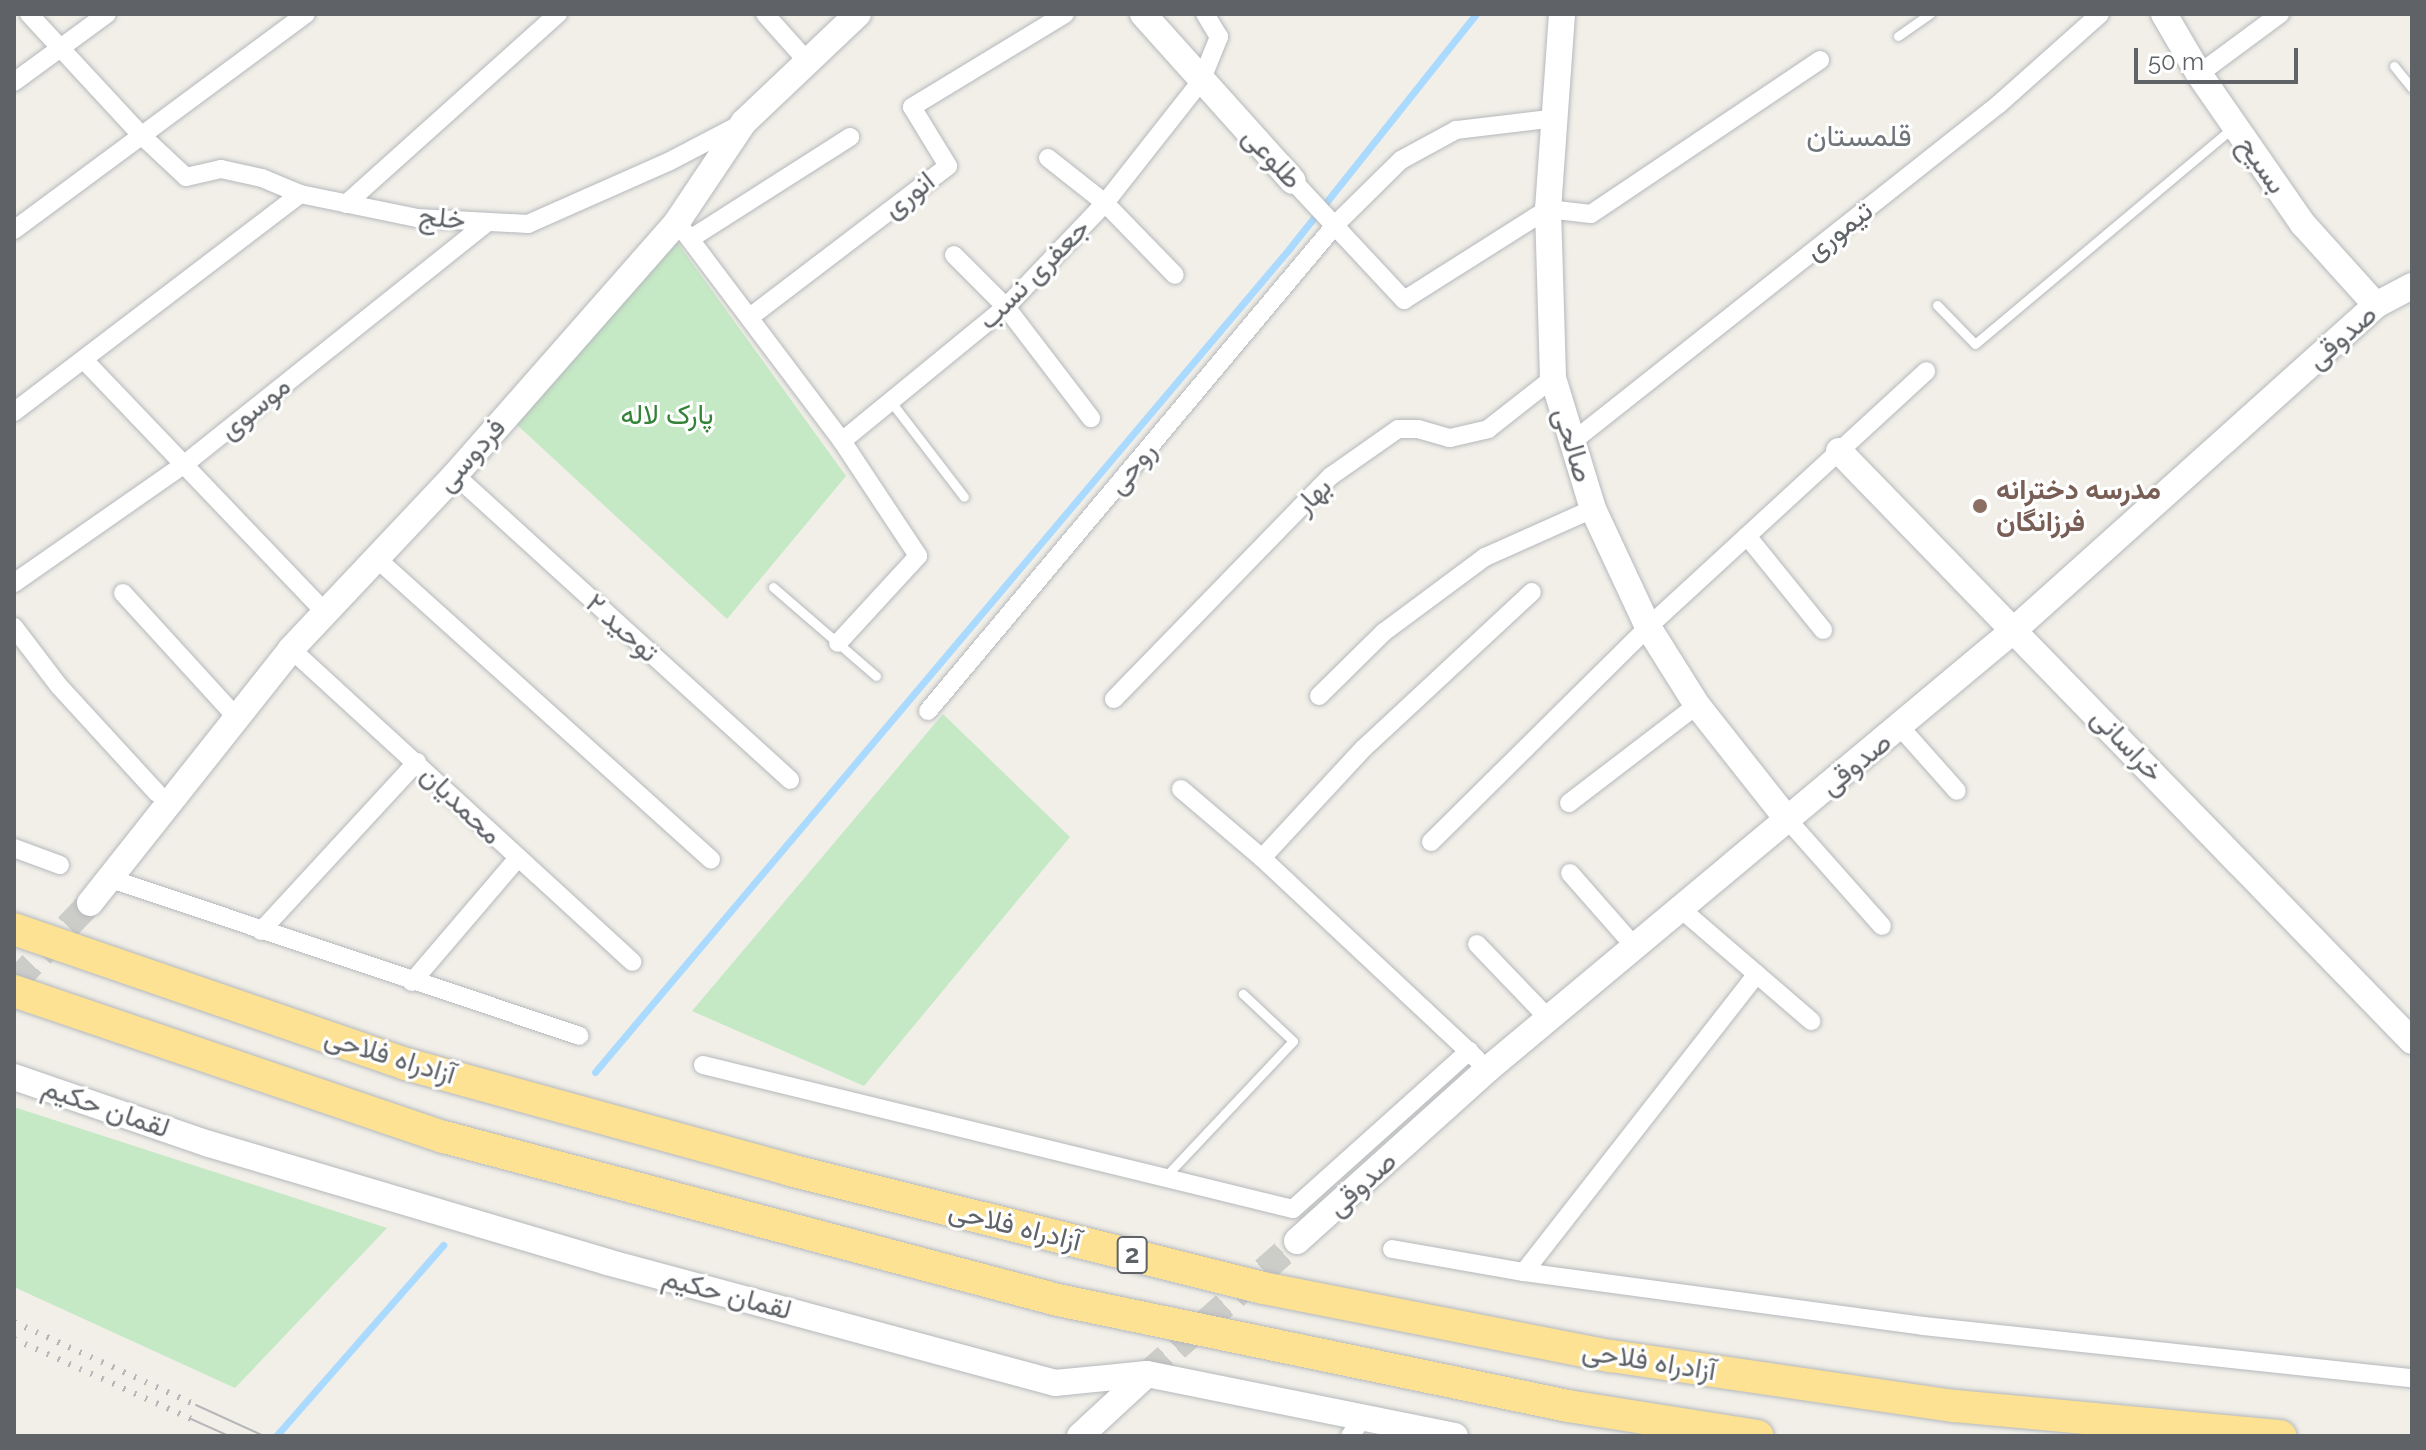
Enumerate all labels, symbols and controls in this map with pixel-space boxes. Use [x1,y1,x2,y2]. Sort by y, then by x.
scale bar [2138,32,2302,82]
text: 50 m [2148,47,2204,76]
district label: قلمستان [1806,118,1912,154]
street label: طلوعی [1235,120,1309,196]
street label: بسیح [2230,130,2294,200]
street label: انوری [876,164,942,226]
street label: تیموری [1798,194,1880,268]
street label: خلج [417,199,467,237]
street label: جعفری نسب [971,211,1097,337]
street label: صدوقی [2300,298,2384,376]
street label: موسوی [213,369,297,447]
park label: پارک لاله [620,398,714,432]
street label: صالحی [1546,404,1600,486]
street label: فردوسی [429,411,513,499]
street label: روحی [1100,435,1164,501]
street label: بهار [1287,470,1339,522]
place label: مدرسه دخترانه فرزانگان [1996,473,2161,539]
marker: مدرسه دخترانه فرزانگان [1971,497,1989,515]
street label: توحید ۲ [579,587,665,669]
street label: خراسانی [2084,701,2170,789]
street label: صدوقی [1814,725,1898,803]
street label: محمدیان [413,758,509,852]
street label: آزادراه فلاحی [321,1020,459,1092]
street label: لقمان حکیم [38,1071,174,1145]
street label: صدوقی [1320,1144,1404,1224]
street label: آزادراه فلاحی [945,1193,1085,1259]
road number: 2 [1116,1233,1148,1277]
street label: لقمان حکیم [659,1261,795,1327]
street label: آزادراه فلاحی [1580,1334,1718,1388]

